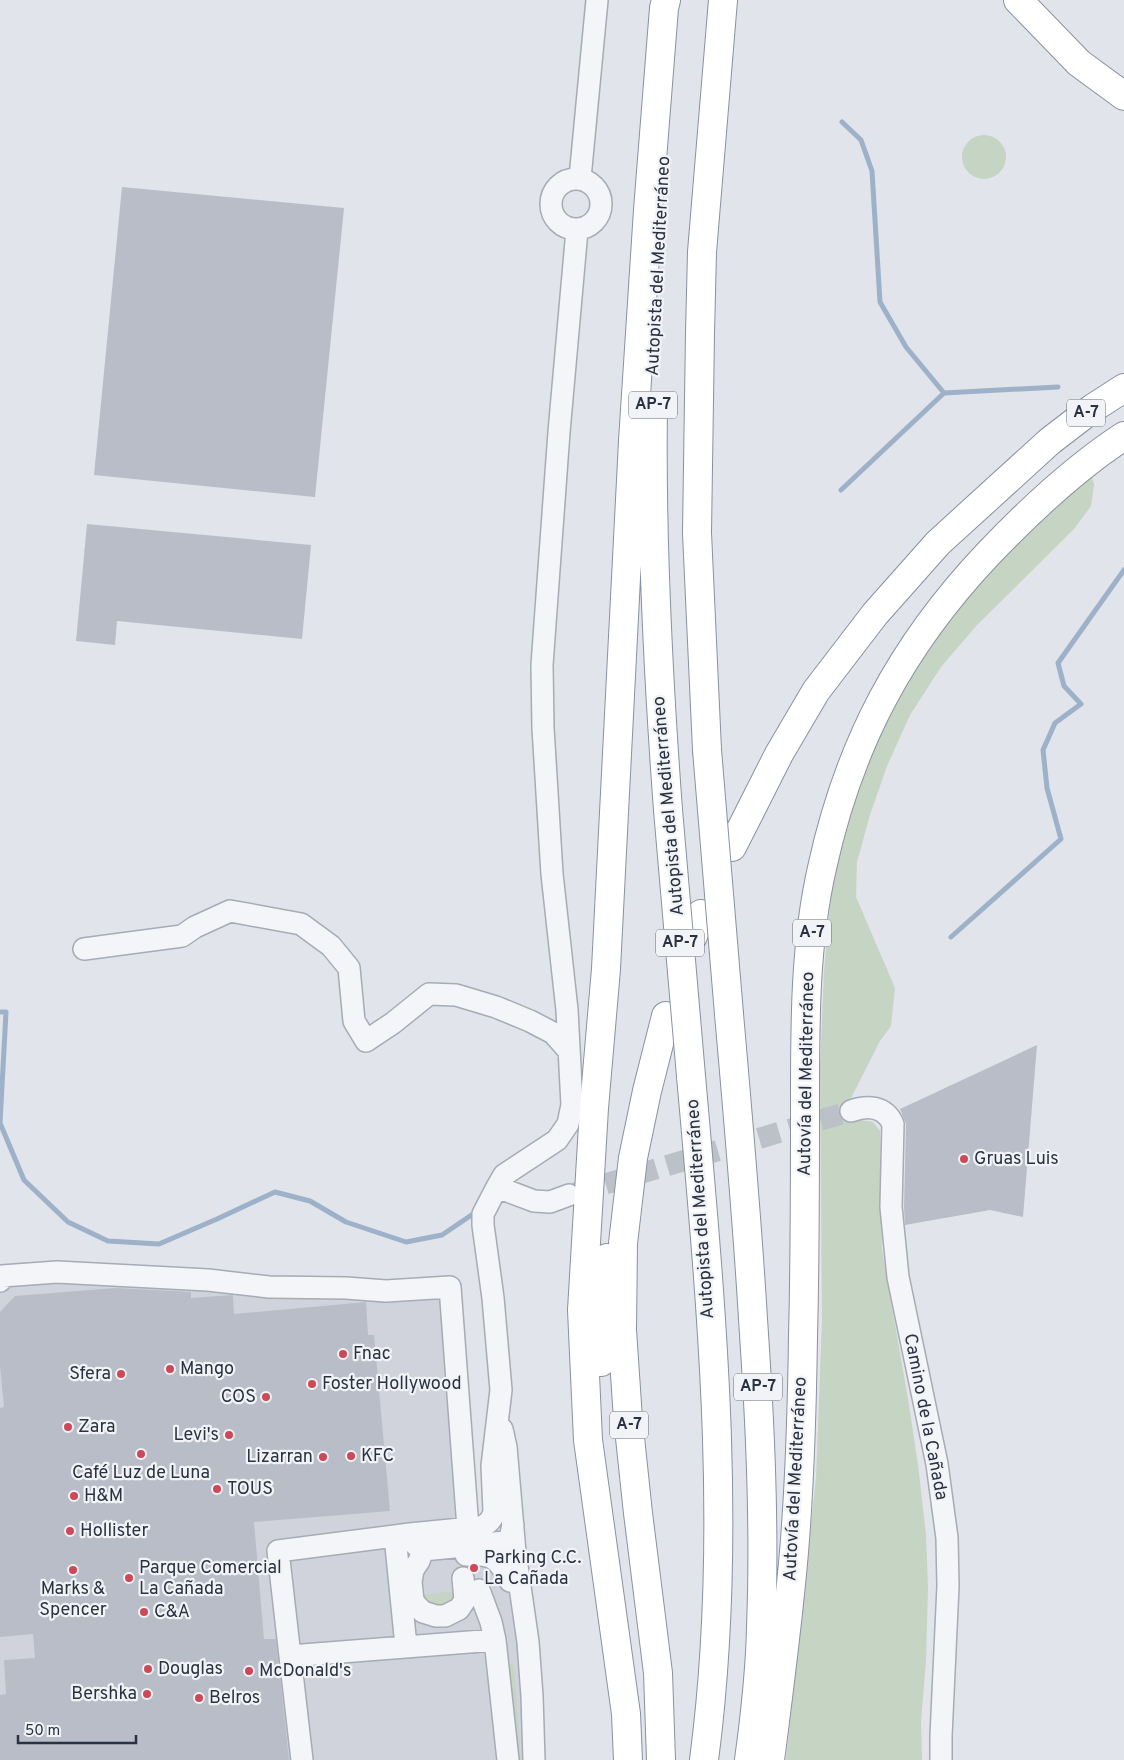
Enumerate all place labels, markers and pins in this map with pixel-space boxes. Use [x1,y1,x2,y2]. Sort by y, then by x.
place label: Gruas Luis [974,1148,1059,1171]
marker: Gruas Luis [958,1153,970,1165]
place label: Fnac [353,1343,391,1366]
marker: Fnac [337,1348,349,1360]
place label: Mango [180,1358,234,1381]
place label: Sfera [69,1363,111,1386]
marker: Mango [164,1363,176,1375]
marker: Sfera [115,1368,127,1380]
place label: Foster Hollywood [322,1373,462,1396]
marker: Foster Hollywood [306,1378,318,1390]
place label: COS [221,1386,256,1409]
marker: COS [260,1391,272,1403]
place label: Zara [78,1416,116,1439]
marker: Zara [62,1421,74,1433]
place label: Levi's [174,1424,219,1447]
marker: Levi's [223,1429,235,1441]
place label: KFC [361,1445,394,1468]
place label: Lizarran [246,1446,313,1469]
marker: Café Luz de Luna [135,1448,147,1460]
marker: KFC [345,1450,357,1462]
marker: Lizarran [317,1451,329,1463]
place label: Café Luz de Luna [72,1462,210,1485]
place label: TOUS [227,1478,273,1501]
marker: TOUS [211,1483,223,1495]
place label: H&M [84,1485,123,1508]
marker: H&M [68,1490,80,1502]
place label: Hollister [80,1520,148,1543]
marker: Hollister [64,1525,76,1537]
place label: Parking C.C. La Cañada [484,1547,581,1591]
place label: Parque Comercial La Cañada [139,1557,282,1601]
marker: Parking C.C. La Cañada [468,1562,480,1574]
marker: Marks & Spencer [67,1564,79,1576]
marker: Parque Comercial La Cañada [123,1572,135,1584]
place label: Marks & Spencer [39,1578,107,1622]
place label: C&A [154,1601,190,1624]
marker: C&A [138,1606,150,1618]
place label: Douglas [158,1658,223,1681]
place label: McDonald's [259,1660,351,1683]
marker: Douglas [142,1663,154,1675]
marker: McDonald's [243,1665,255,1677]
place label: Bershka [71,1683,137,1706]
place label: Belros [209,1687,260,1710]
marker: Bershka [141,1688,153,1700]
marker: Belros [193,1692,205,1704]

